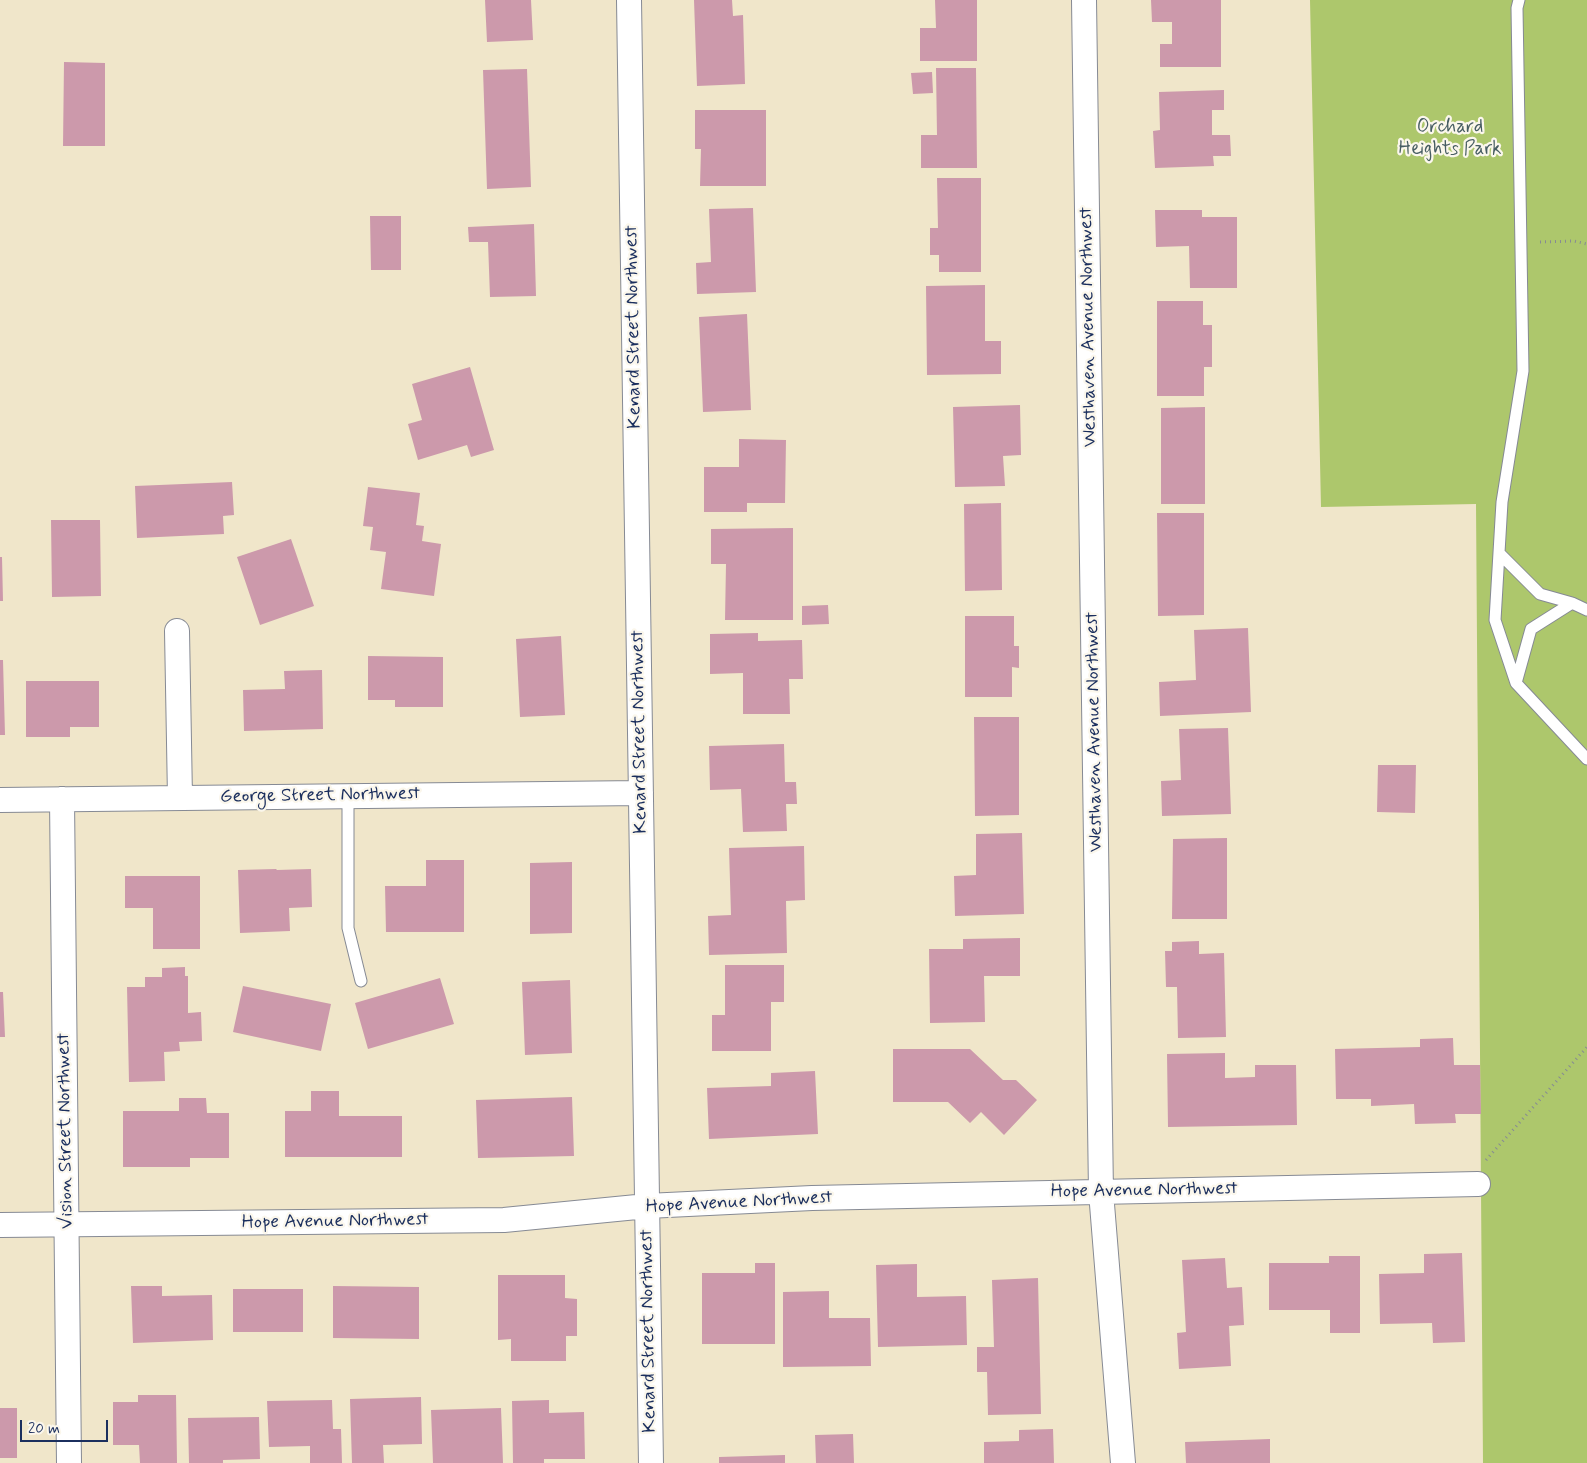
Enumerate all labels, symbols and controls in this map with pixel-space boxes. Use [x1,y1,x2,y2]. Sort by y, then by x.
park label: Orchard Heights Park [1399,117,1501,161]
street label: Westhaven Avenue Northwest [1076,207,1102,447]
street label: Kenard Street Northwest [621,225,647,429]
street label: Westhaven Avenue Northwest [1082,612,1108,852]
street label: Kenard Street Northwest [627,630,653,834]
street label: George Street Northwest [220,783,420,809]
street label: Vision Street Northwest [53,1033,79,1229]
street label: Hope Avenue Northwest [1050,1178,1238,1204]
street label: Hope Avenue Northwest [645,1187,833,1219]
street label: Hope Avenue Northwest [241,1209,429,1235]
street label: Kenard Street Northwest [636,1229,662,1433]
scale bar [22,1410,110,1442]
text: 20 m [28,1419,60,1439]

